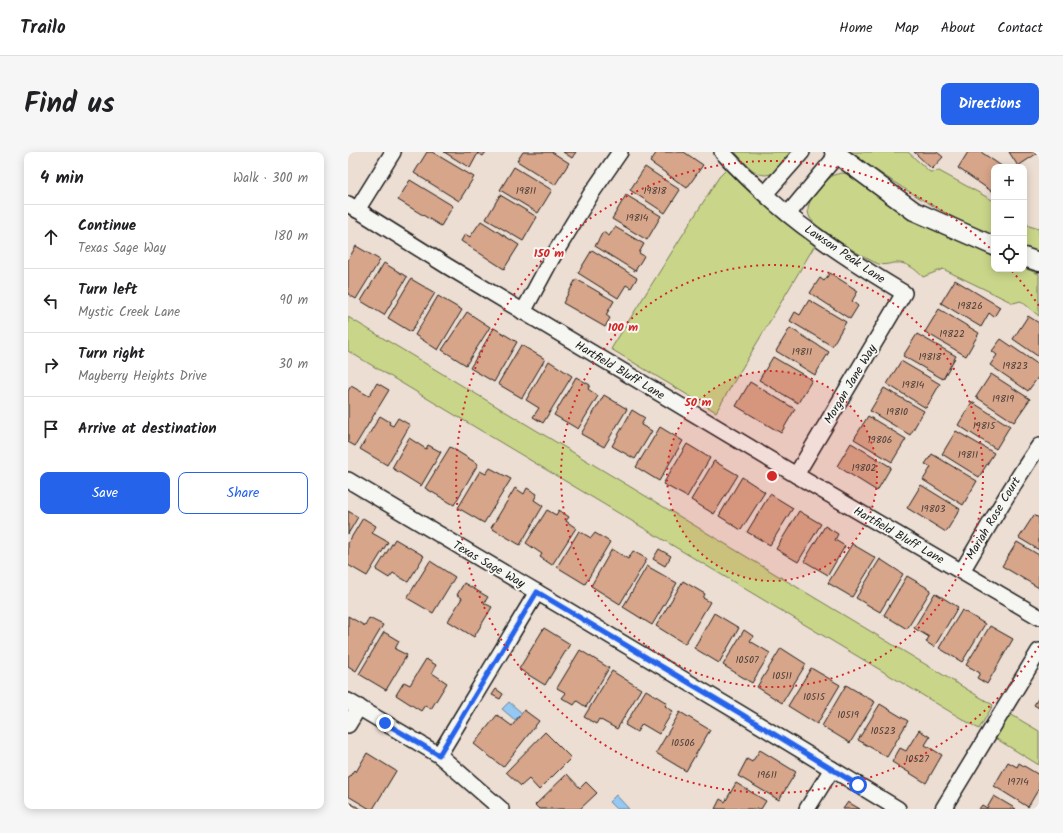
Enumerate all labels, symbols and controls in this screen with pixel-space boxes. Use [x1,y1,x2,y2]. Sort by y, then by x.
text: Trailo [20,13,66,43]
text: Home [839,17,873,39]
text: Map [895,17,919,39]
text: About [941,17,975,39]
text: Contact [997,17,1043,39]
text: Find us [24,82,115,127]
button: Directions [941,83,1039,125]
map controls [991,164,1027,272]
button: + [991,164,1027,200]
text: 4 min [40,165,84,192]
text: Walk · 300 m [233,168,308,189]
house number: 19811 [516,183,536,199]
house number: 19818 [643,183,668,199]
button: − [991,200,1027,236]
house number: 19814 [626,210,649,226]
text: Continue [78,214,136,238]
street label: Lawson Peak Lane [800,220,889,289]
icon: ahead [40,226,62,248]
text: 180 m [274,226,308,247]
button: locate [991,236,1027,272]
text: Texas Sage Way [78,238,166,259]
text: 150 m [534,244,564,263]
text: Turn left [78,278,138,302]
icon: left [40,290,62,312]
text: 90 m [280,290,308,311]
house number: 19826 [957,298,983,314]
text: Mystic Creek Lane [78,302,180,323]
text: 100 m [608,318,638,337]
house number: 19822 [939,326,965,342]
street label: Hartfield Bluff Lane [571,336,669,405]
street label: Morgan Jane Way [819,341,882,428]
text: Turn right [78,342,145,366]
house number: 19811 [792,344,812,360]
house number: 19818 [918,349,943,365]
icon: right [40,354,62,376]
text: 30 m [279,354,308,375]
house number: 19823 [1002,358,1028,374]
text: Mayberry Heights Drive [78,366,207,387]
house number: 19814 [902,377,925,393]
house number: 19819 [992,391,1014,407]
text: 50 m [684,393,712,412]
house number: 19810 [886,404,908,420]
text: Arrive at destination [78,417,217,441]
icon: arrive [40,418,62,440]
house number: 19815 [973,418,996,434]
house number: 19806 [868,432,892,448]
house number: 19811 [958,447,978,463]
house number: 19802 [852,460,877,476]
centre of rings [765,469,779,483]
button: Save [40,472,170,514]
button: Share [178,472,308,514]
street label: Mariah Rose Court [961,473,1026,563]
house number: 19803 [921,501,946,517]
street label: Hartfield Bluff Lane [850,502,948,569]
street label: Texas Sage Way [449,536,529,593]
house number: 10507 [735,652,759,668]
house number: 10511 [772,668,792,684]
house number: 10515 [803,689,826,705]
house number: 10519 [837,707,859,723]
route end [376,714,394,732]
house number: 10523 [870,723,896,739]
house number: 10506 [671,735,695,751]
house number: 10527 [905,751,929,767]
house number: 19611 [757,767,777,783]
house number: 19714 [1007,774,1029,790]
route start [849,776,867,794]

